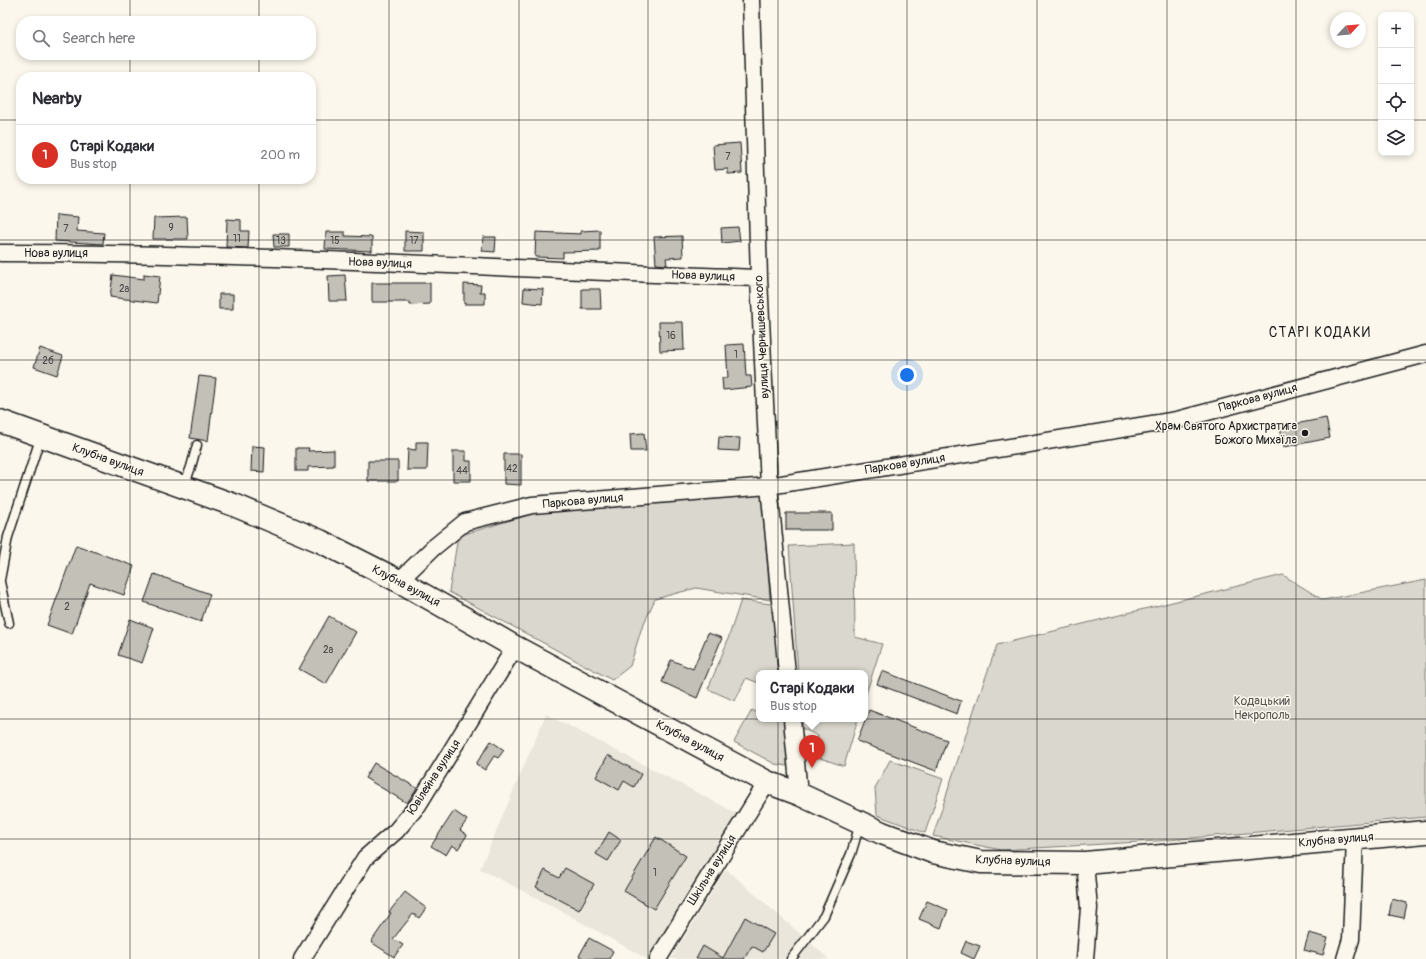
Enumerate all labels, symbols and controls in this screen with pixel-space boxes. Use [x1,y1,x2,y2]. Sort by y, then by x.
north arrow [1330,12,1366,48]
map controls [1378,12,1414,156]
button: + [1378,12,1414,48]
search box [16,16,316,60]
icon: search [30,27,52,49]
text: Search here [62,29,135,48]
button: − [1378,48,1414,84]
button: locate [1378,84,1414,120]
text: Nearby [32,88,81,109]
button: layers [1378,120,1414,156]
text: Старі Кодаки [70,137,154,156]
text: 1 [42,147,48,163]
text: 200 m [261,147,300,163]
house number: 7 [725,151,731,163]
text: Bus stop [70,156,117,172]
house number: 9 [168,222,174,234]
house number: 7 [63,223,69,235]
house number: 11 [233,233,241,245]
house number: 13 [276,235,286,247]
house number: 15 [330,235,340,247]
house number: 17 [409,235,419,247]
street label: Нова вулиця [24,246,88,261]
street label: Нова вулиця [348,254,413,272]
street label: Нова вулиця [671,267,736,285]
street label: вулиця Чернишевського [751,274,773,399]
house number: 2а [119,283,129,295]
district label: СТАРІ КОДАКИ [1269,324,1371,341]
house number: 16 [666,330,676,342]
house number: 1 [734,349,738,361]
house number: 2б [42,355,54,367]
your location [897,365,917,385]
street label: Паркова вулиця [1217,380,1299,416]
place label: Храм Святого Архистратига Божого Михаїла [1155,419,1297,448]
marker: Храм Святого Архистратига Божого Михаїла [1300,428,1310,438]
street label: Клубна вулиця [70,440,146,480]
street label: Паркова вулиця [864,450,947,478]
house number: 42 [506,463,518,475]
house number: 44 [456,465,468,477]
street label: Паркова вулиця [542,490,624,512]
street label: Клубна вулиця [369,562,443,610]
house number: 2 [64,601,70,613]
house number: 2а [323,644,333,656]
popup [756,670,868,722]
text: Старі Кодаки [770,679,854,698]
park label: Кодацький Некрополь [1234,694,1290,723]
text: Bus stop [770,698,817,714]
street label: Клубна вулиця [653,717,727,765]
pin: 1 [799,735,825,768]
street label: Ювілейна вулиця [404,736,464,817]
street label: Клубна вулиця [1298,829,1374,851]
street label: Шкільна вулиця [684,832,740,908]
street label: Клубна вулиця [975,852,1051,870]
house number: 1 [653,867,657,879]

